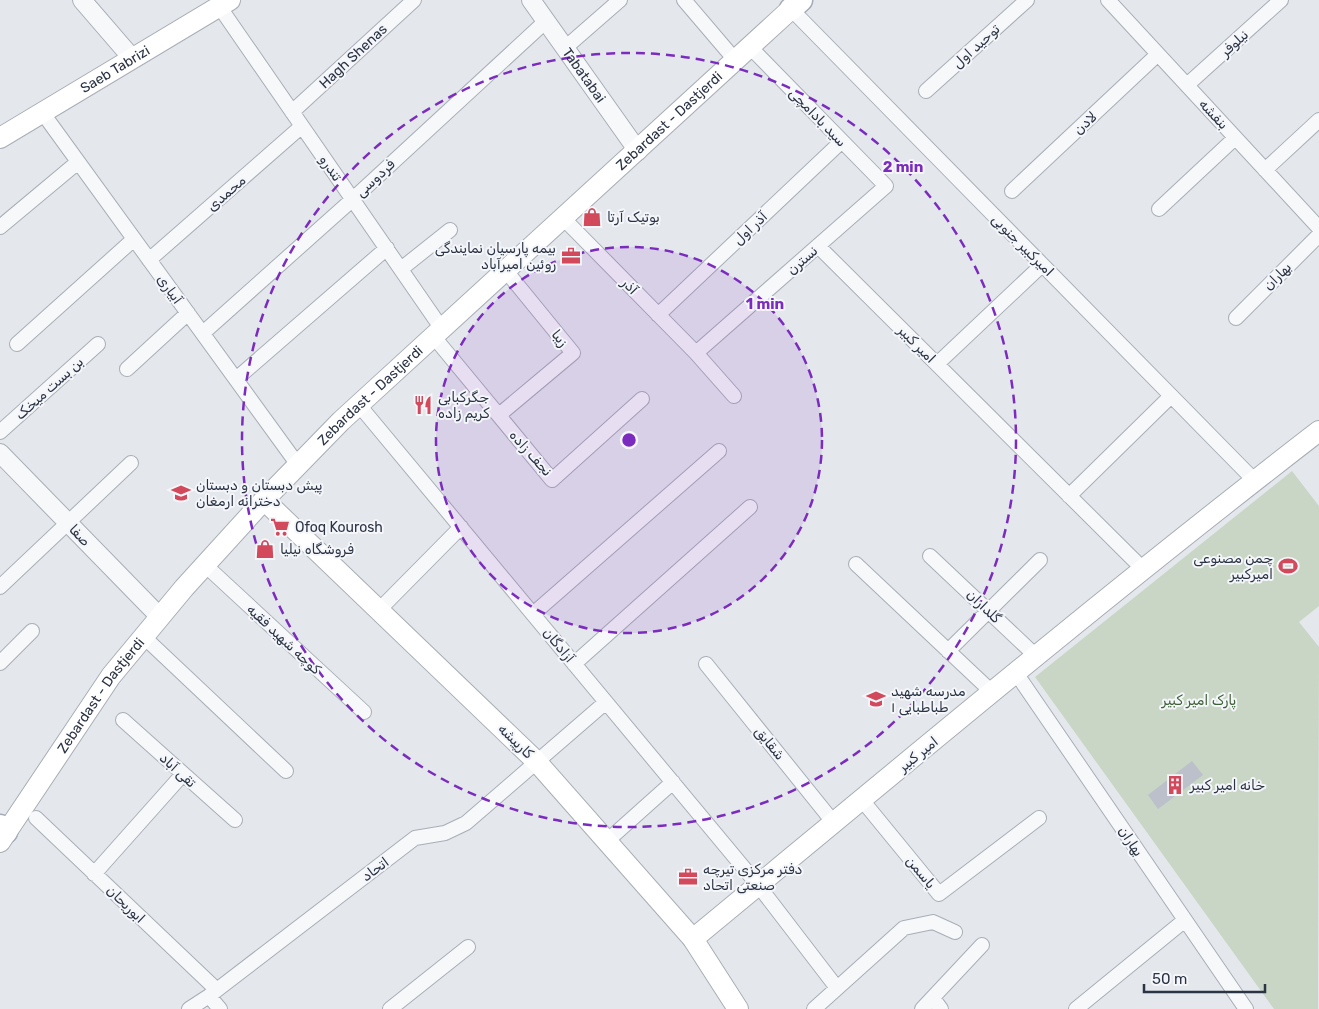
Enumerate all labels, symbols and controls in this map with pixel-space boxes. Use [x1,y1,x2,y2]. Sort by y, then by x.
street label: Hagh Shenas [316,21,391,92]
street label: توحید اول [949,21,1004,72]
street label: نیلوفر [1216,26,1252,61]
street label: Saeb Tabrizi [77,42,153,97]
street label: Tabatabai [559,45,609,106]
street label: Zebardast - Dastjerdi [613,68,726,174]
street label: سید بادامچی [785,84,850,150]
street label: بنفشه [1195,96,1232,133]
street label: لادن [1070,108,1101,138]
street label: تندرو [316,152,346,185]
street label: فردوسی [352,156,399,201]
text: 2 min [883,158,923,176]
street label: محمدی [203,172,249,215]
shop icon: بوتیک آرتا [581,206,603,228]
street label: آذر اول [730,208,771,248]
place label: بوتیک آرتا [607,209,660,226]
street label: امیرکبیر جنوبی [988,211,1057,280]
place label: بیمه پارسیان نمایندگی روئین امیرآباد [435,240,556,273]
street label: نسترن [783,242,821,278]
office icon: بیمه پارسیان نمایندگی روئین امیرآباد [560,245,582,267]
street label: بهاران [1260,259,1295,294]
street label: آبیاری [153,271,186,307]
street label: آذر [617,274,641,298]
text: 1 min [746,295,784,313]
street label: امیر کبیر [893,321,939,367]
street label: زیبا [548,326,572,350]
street label: Zebardast - Dastjerdi [314,342,427,449]
street label: بن بست میخک [12,353,87,423]
place label: جگرکبابی کریم زاده [438,389,490,422]
restaurant icon: جگرکبابی کریم زاده [412,394,434,416]
street label: نجف زاده [506,427,556,480]
centre of rings [620,431,638,449]
place label: پیش دبستان و دبستان دخترانه ارمغان [196,477,323,510]
school or university icon: پیش دبستان و دبستان دخترانه ارمغان [170,482,192,504]
supermarket icon: Ofoq Kourosh [269,516,291,538]
place label: Ofoq Kourosh [295,519,383,536]
street label: صفا [65,521,94,550]
shop icon: فروشگاه نیلیا [254,538,276,560]
place label: فروشگاه نیلیا [280,541,354,558]
place label: چمن مصنوعی امیرکبیر [1193,550,1273,583]
sports icon: چمن مصنوعی امیرکبیر [1277,555,1299,577]
street label: گلداران [963,586,1005,627]
street label: کوچه شهید فقیه [243,601,325,678]
street label: آزادگان [539,624,578,666]
street label: Zebardast - Dastjerdi [54,634,148,756]
place label: مدرسه شهید طباطبایی ۱ [891,683,966,716]
school or university icon: مدرسه شهید طباطبایی ۱ [865,688,887,710]
park label: پارک امیر کبیر [1161,692,1236,710]
street label: کارپیشه [494,720,537,764]
street label: شقایق [751,723,788,764]
street label: امیر کبیر [894,733,942,776]
street label: تقی آباد [156,749,200,791]
building icon: خانه امیر کبیر [1164,774,1186,796]
place label: خانه امیر کبیر [1189,777,1265,794]
street label: بهاران [1114,823,1147,860]
street label: یاسمن [902,853,939,892]
street label: اتحاد [358,854,392,885]
place label: دفتر مرکزی تیرچه صنعتی اتحاد [703,861,803,894]
office icon: دفتر مرکزی تیرچه صنعتی اتحاد [677,866,699,888]
street label: ابوریحان [103,882,148,927]
scale bar [1144,962,1265,994]
text: 50 m [1152,970,1187,988]

